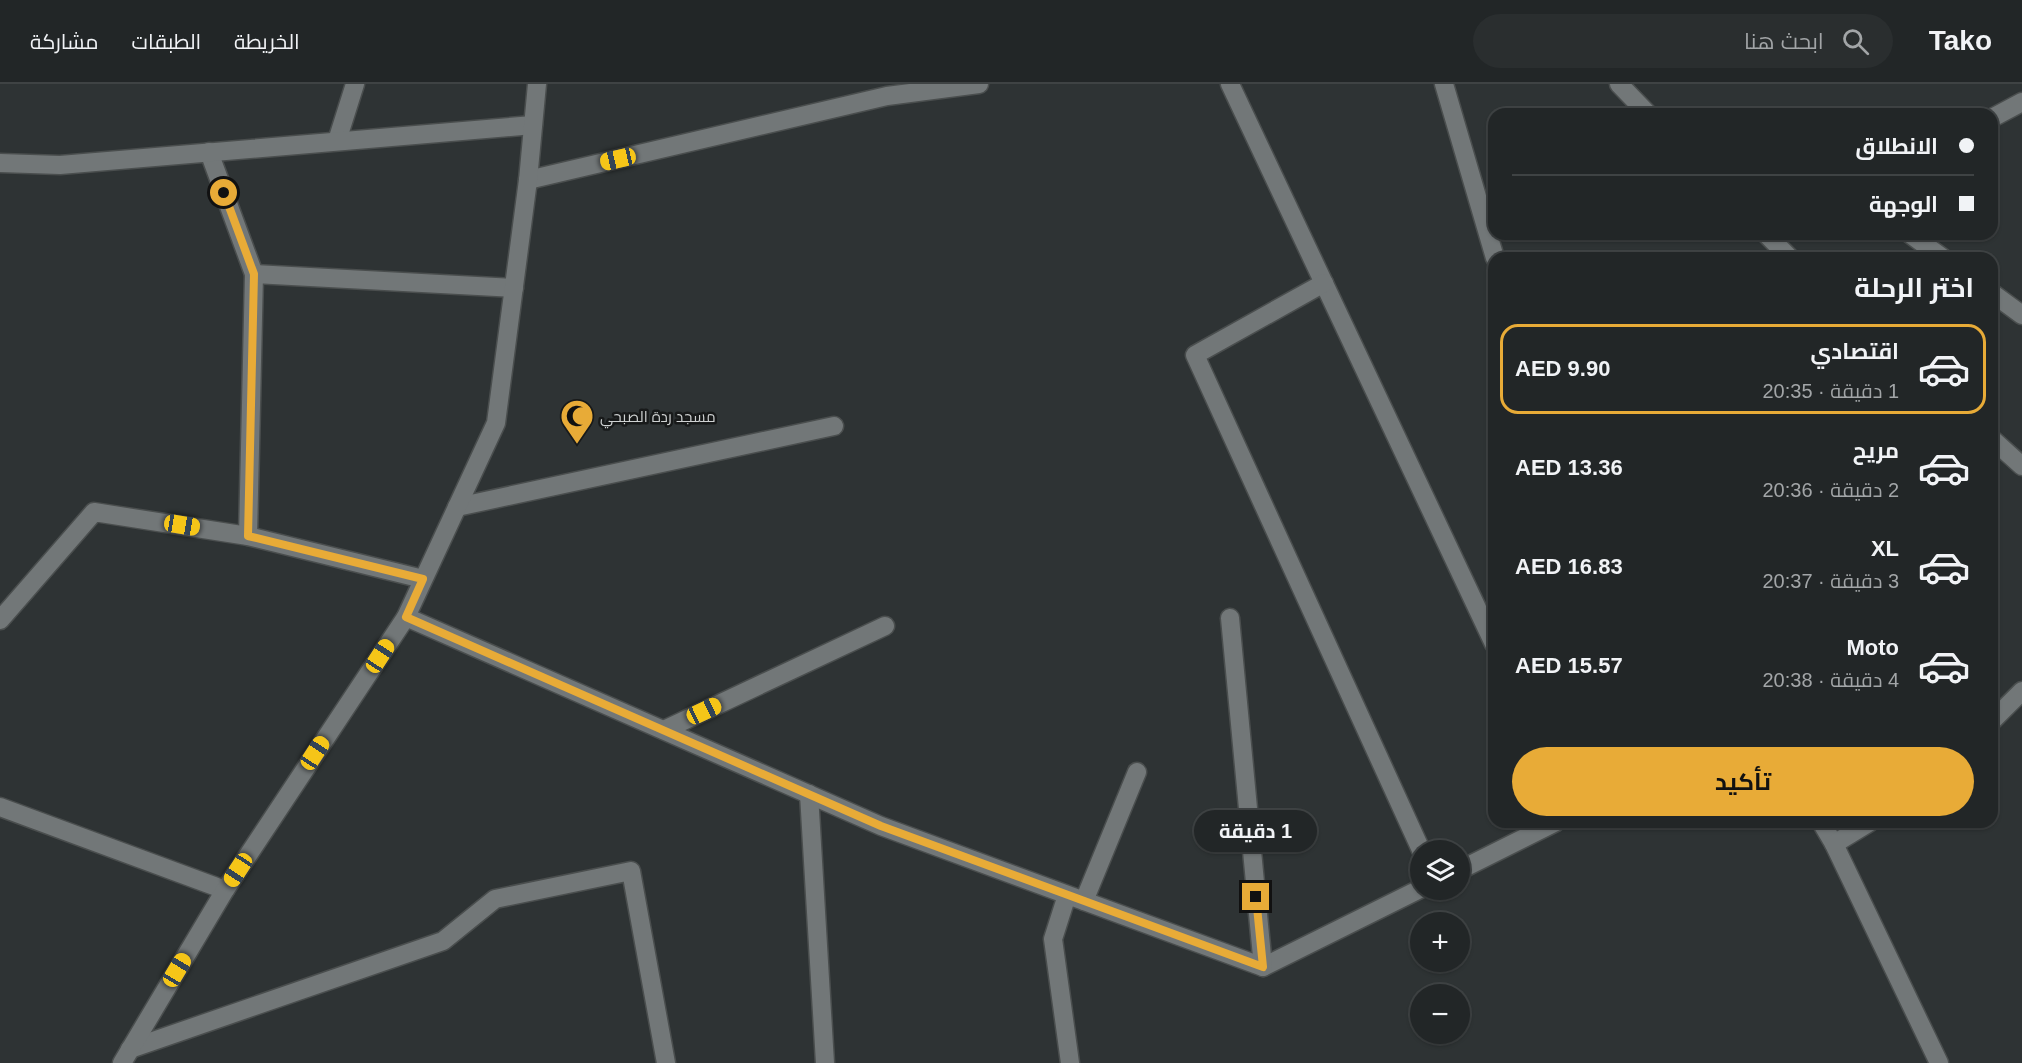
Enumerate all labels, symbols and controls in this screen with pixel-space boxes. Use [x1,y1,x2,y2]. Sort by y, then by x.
search box [1473,14,1893,68]
icon: search [1839,25,1872,58]
text: Tako [1929,25,1992,56]
text: ابحث هنا [1744,29,1824,54]
text: مشاركة [30,30,99,53]
text: الطبقات [132,30,201,53]
text: الخريطة [234,30,300,53]
text: الانطلاق [1855,134,1938,159]
car [598,146,638,172]
route start [210,179,237,206]
text: الوجهة [1869,192,1938,217]
text: اختر الرحلة [1854,273,1974,303]
text: اقتصادي [1810,339,1899,364]
icon: car [1917,342,1971,396]
text: AED 9.90 [1515,356,1610,381]
text: 1 دقيقة · 20:35 [1762,380,1899,402]
mosque icon: مسجد ردة الصبحي [559,398,595,445]
place label: مسجد ردة الصبحي [600,408,716,429]
text: مريح [1853,438,1899,463]
icon: car [1917,441,1971,495]
text: AED 13.36 [1515,455,1623,480]
text: 2 دقيقة · 20:36 [1762,479,1899,501]
car [163,513,201,537]
text: XL [1871,536,1899,561]
icon: car [1917,540,1971,594]
text: AED 16.83 [1515,554,1623,579]
text: 3 دقيقة · 20:37 [1762,570,1899,592]
text: Moto [1846,635,1899,660]
car [363,636,397,676]
icon: car [1917,639,1971,693]
text: AED 15.57 [1515,653,1623,678]
text: 4 دقيقة · 20:38 [1762,669,1899,691]
car [684,695,724,727]
car [298,733,332,773]
button: تأكيد [1512,747,1974,816]
callout: 1 دقيقة [1194,810,1318,852]
text: 1 دقيقة [1219,820,1292,842]
map controls [1410,840,1470,1044]
button: layers [1410,840,1470,900]
car [221,850,255,890]
route end [1242,883,1269,910]
button: + [1410,912,1470,972]
car [160,950,194,990]
button: − [1410,984,1470,1044]

